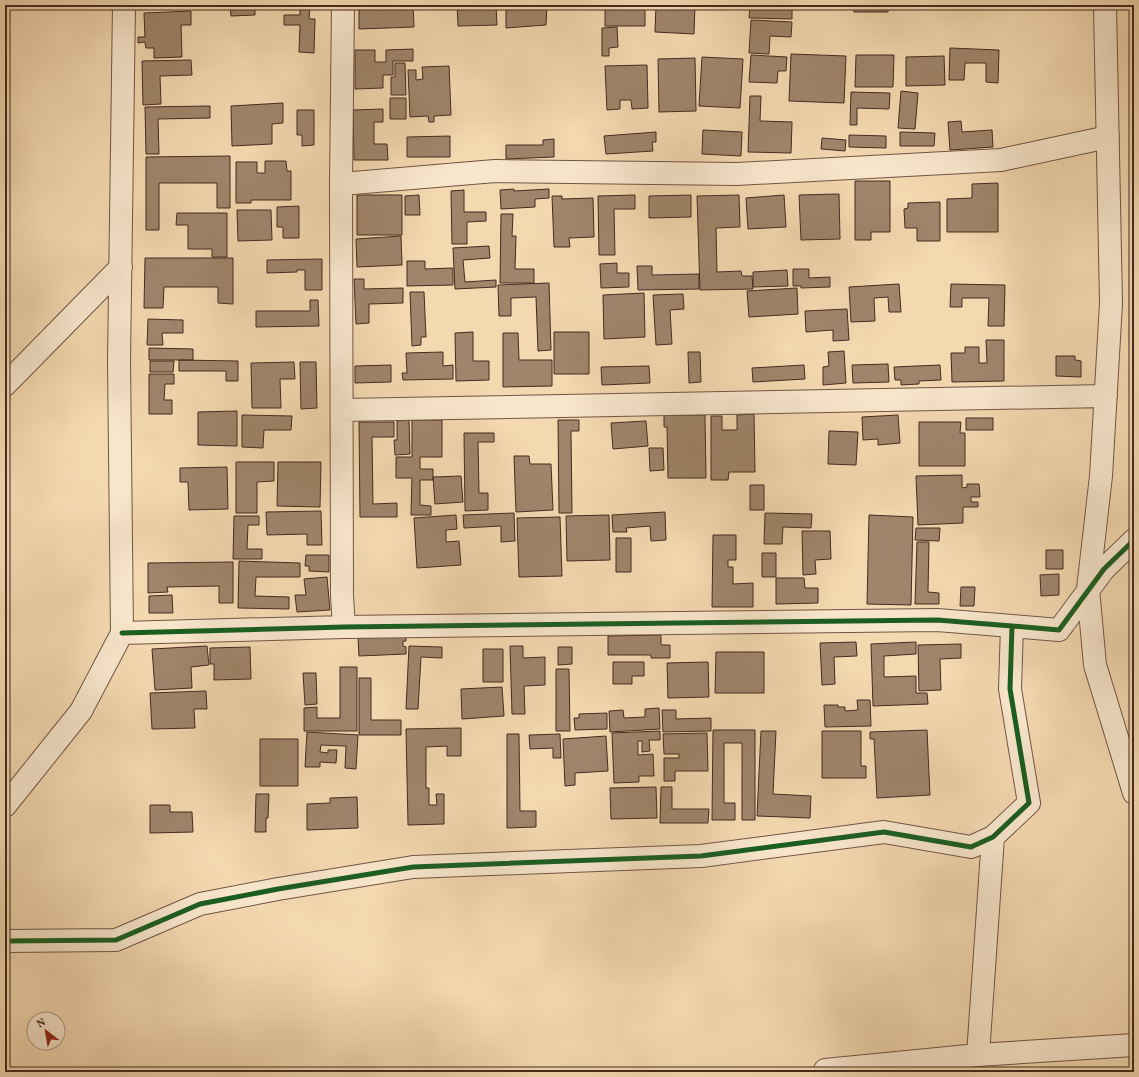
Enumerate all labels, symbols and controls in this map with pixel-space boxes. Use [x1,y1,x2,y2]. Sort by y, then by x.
north arrow [26,1011,66,1051]
text: N [34,1015,49,1032]

